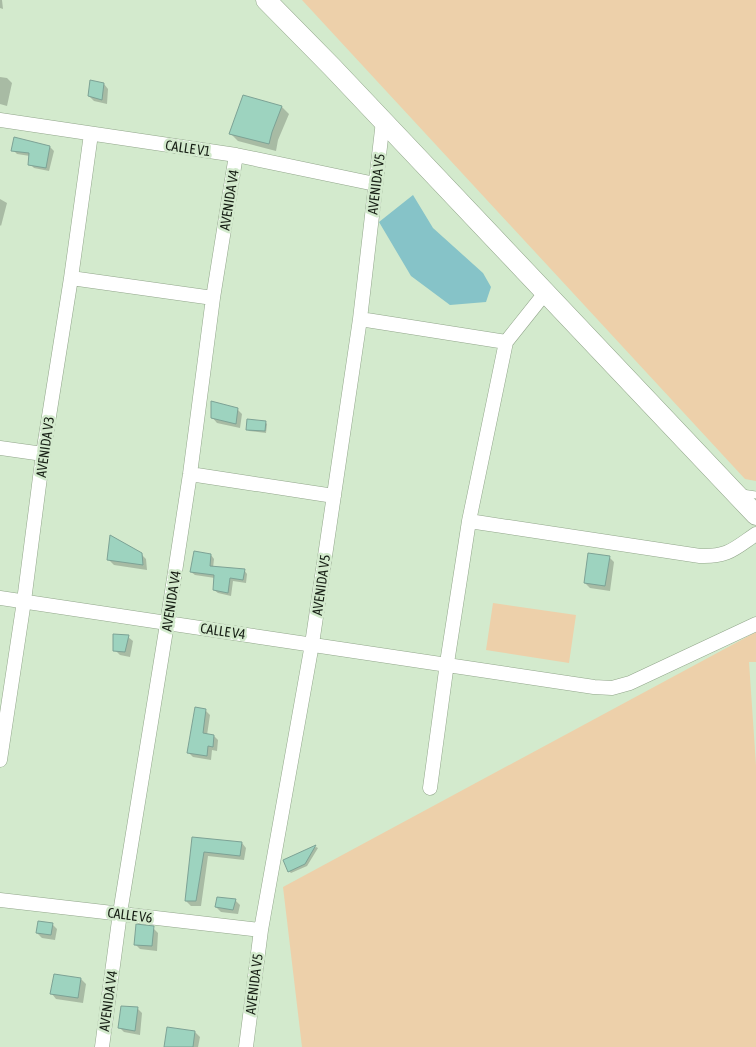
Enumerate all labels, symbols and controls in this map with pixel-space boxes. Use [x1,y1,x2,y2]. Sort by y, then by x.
street label: CALLE V1 [164,137,212,159]
street label: AVENIDA V5 [364,153,388,215]
street label: AVENIDA V4 [216,168,242,232]
street label: AVENIDA V3 [33,416,57,478]
street label: AVENIDA V5 [309,554,333,616]
street label: AVENIDA V4 [158,569,184,633]
street label: CALLE V4 [199,620,247,642]
street label: CALLE V6 [107,904,154,926]
street label: AVENIDA V5 [242,953,266,1015]
street label: AVENIDA V4 [96,969,120,1032]

